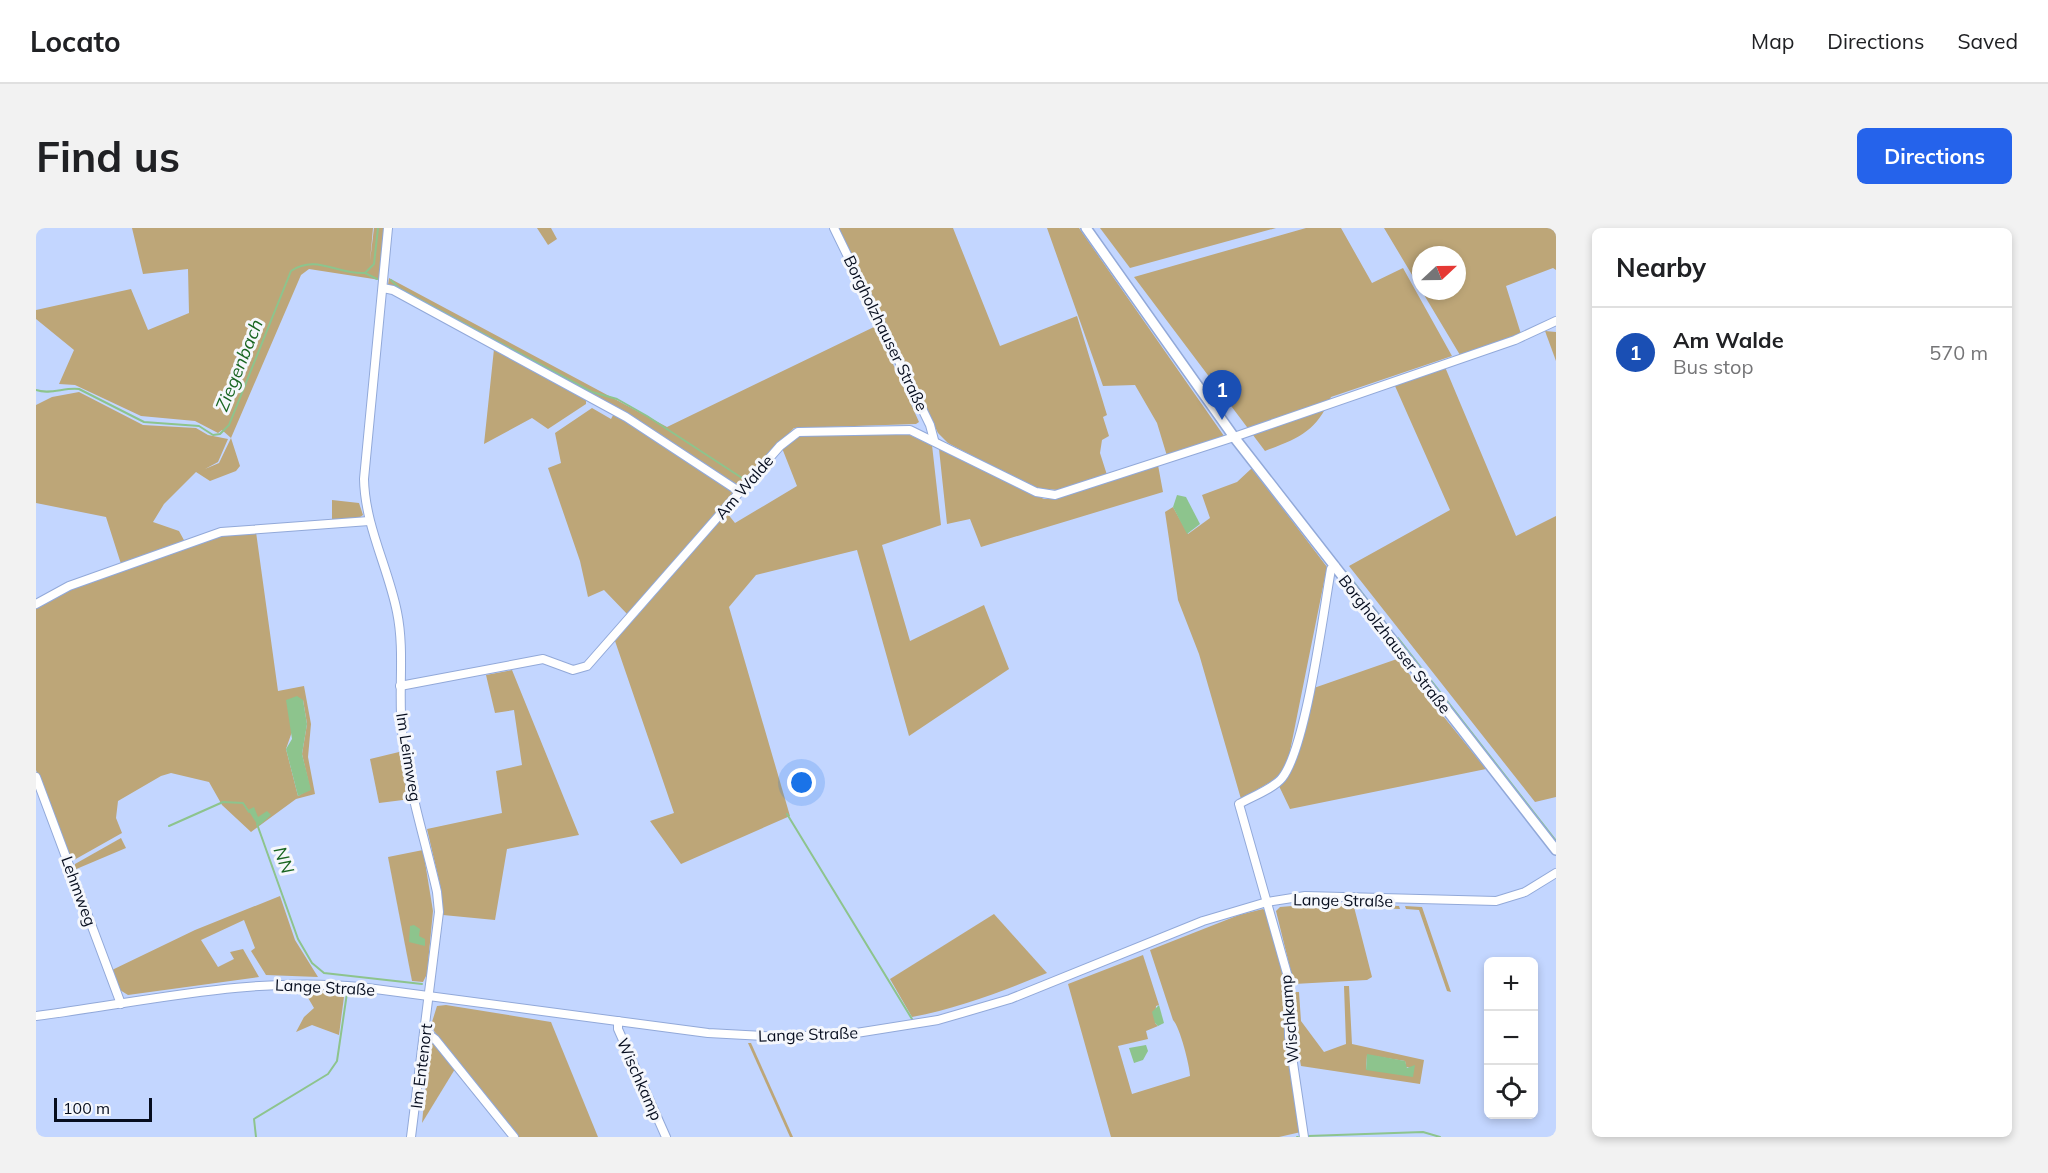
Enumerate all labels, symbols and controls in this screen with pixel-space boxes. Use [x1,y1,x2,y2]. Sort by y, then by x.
text: Locato [30,24,121,59]
text: Map [1751,28,1794,54]
text: Directions [1827,28,1924,54]
text: Saved [1957,28,2018,54]
button: Directions [1857,128,2012,184]
text: Find us [36,130,180,183]
north arrow [1412,246,1466,300]
text: Nearby [1616,251,1706,284]
street label: Borgholzhauser Straße [840,252,932,414]
water label: Ziegenbach [210,316,268,414]
text: Am Walde [1673,326,1784,354]
text: 1 [1630,340,1642,365]
text: 570 m [1929,340,1988,365]
text: Bus stop [1673,354,1753,379]
pin: 1 [1202,370,1242,420]
street label: Am Walde [711,451,777,523]
street label: Borgholzhauser Straße [1335,571,1455,717]
street label: Im Leimweg [392,711,426,803]
your location [787,768,816,797]
water label: NN [269,843,300,877]
street label: Lehmweg [57,853,101,929]
street label: Lange Straße [1293,889,1393,911]
map controls [1484,957,1538,1119]
button: + [1484,957,1538,1011]
street label: Lange Straße [275,974,375,1000]
street label: Wischkamp [1275,974,1303,1064]
button: − [1484,1011,1538,1065]
street label: Im Entenort [406,1022,436,1110]
street label: Lange Straße [758,1022,858,1046]
street label: Wischkamp [613,1035,667,1123]
button: locate [1484,1065,1538,1119]
scale bar [54,1095,152,1122]
text: 100 m [63,1098,110,1118]

